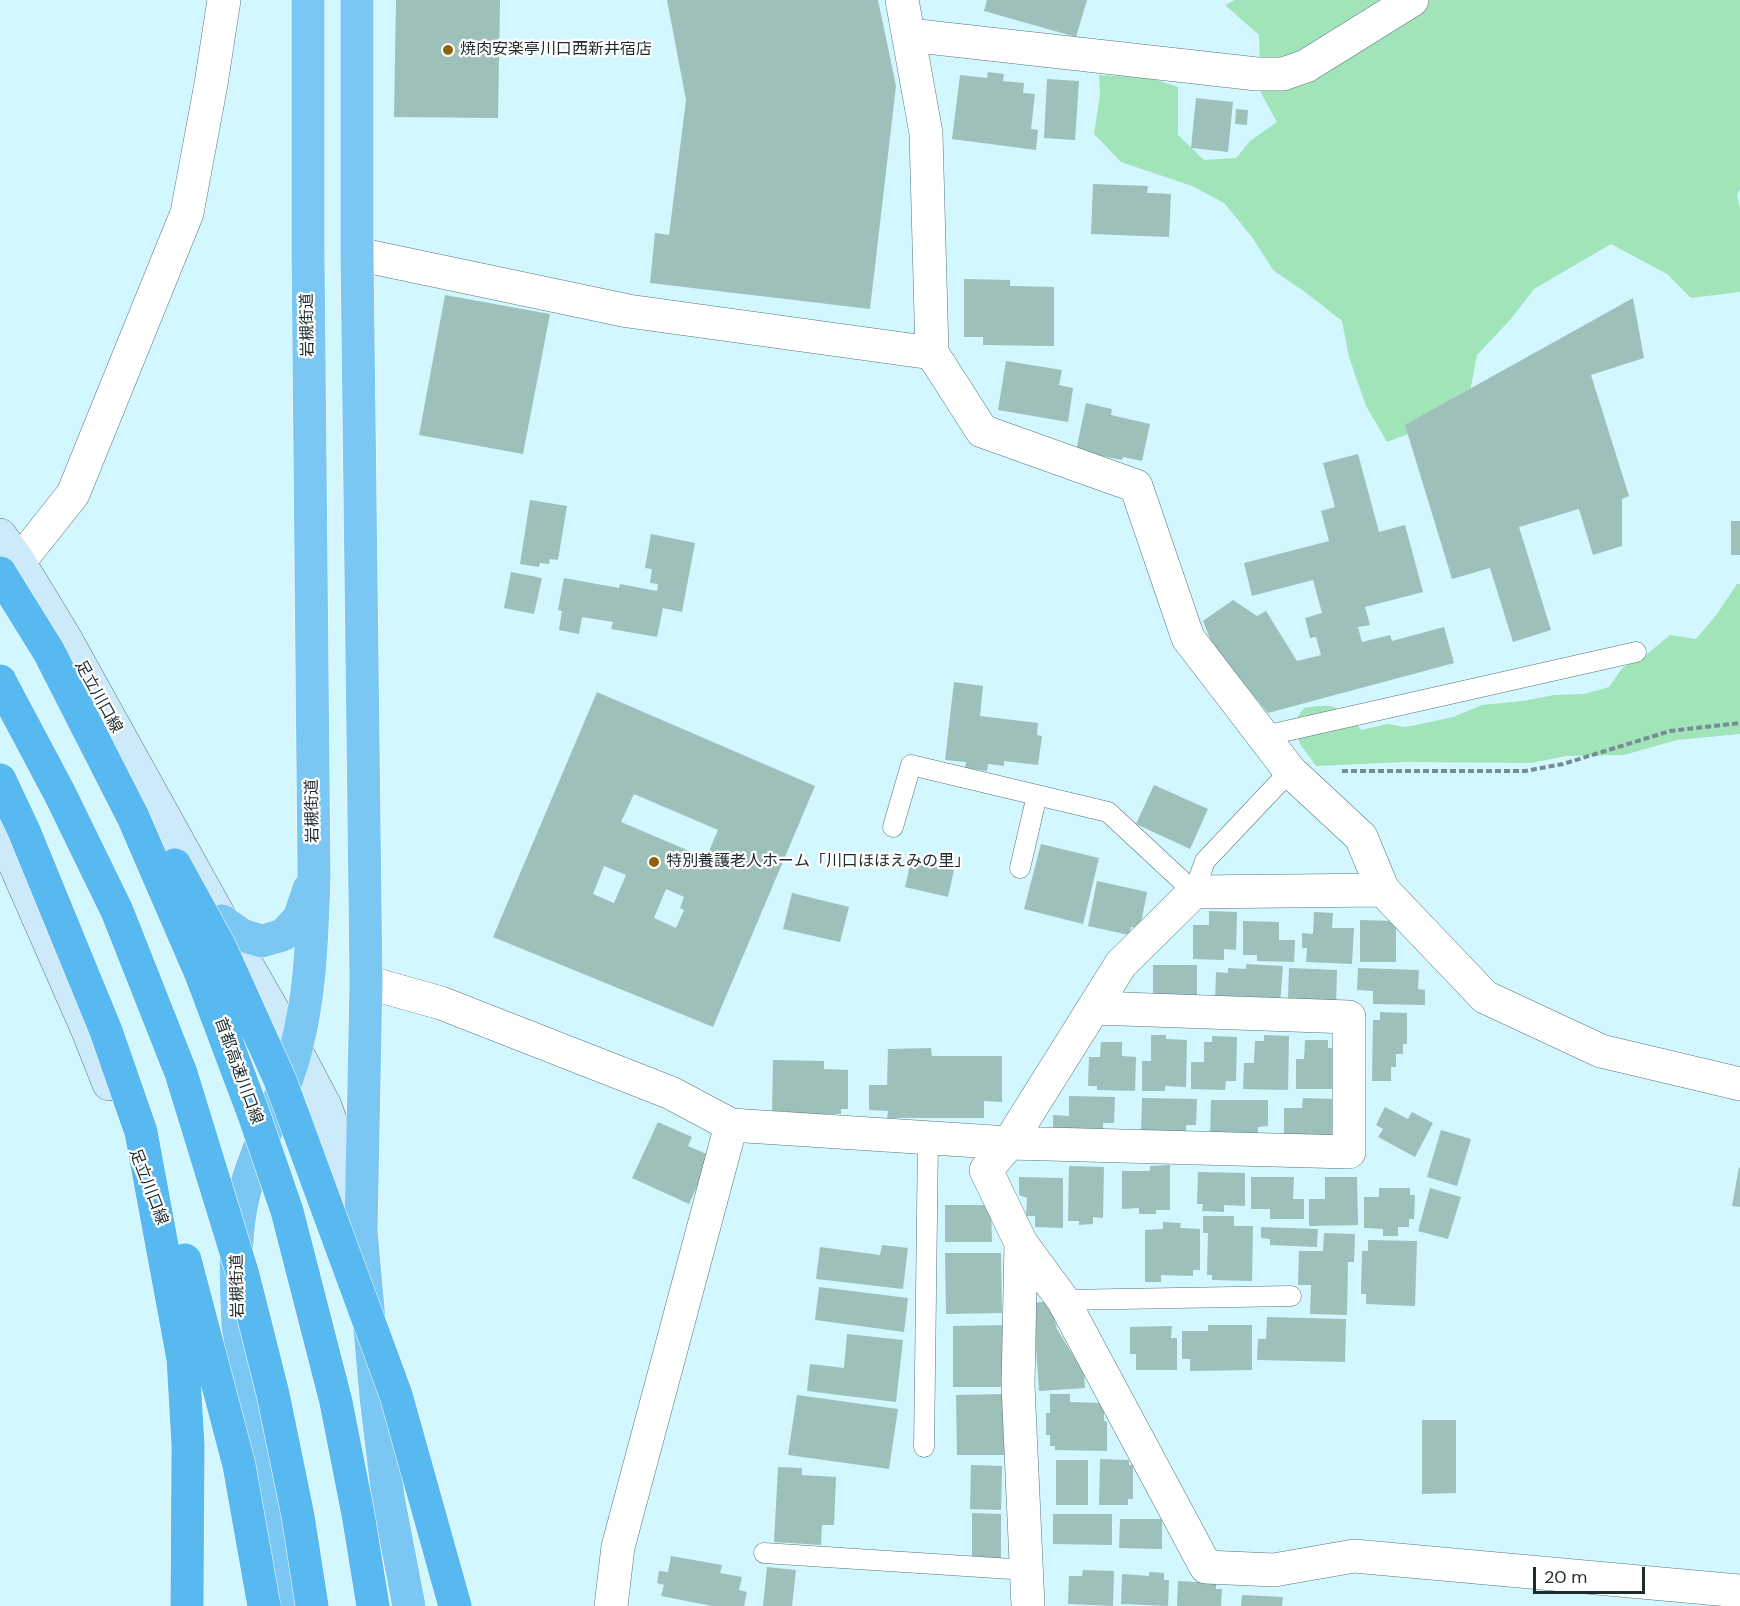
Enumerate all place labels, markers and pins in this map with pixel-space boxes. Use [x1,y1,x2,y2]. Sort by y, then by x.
place label: 焼肉安楽亭川口西新井宿店 [460,40,652,60]
marker: 焼肉安楽亭川口西新井宿店 [441,43,455,57]
place label: 特別養護老人ホーム「川口ほほえみの里」 [666,852,970,872]
marker: 特別養護老人ホーム「川口ほほえみの里」 [647,855,661,869]

